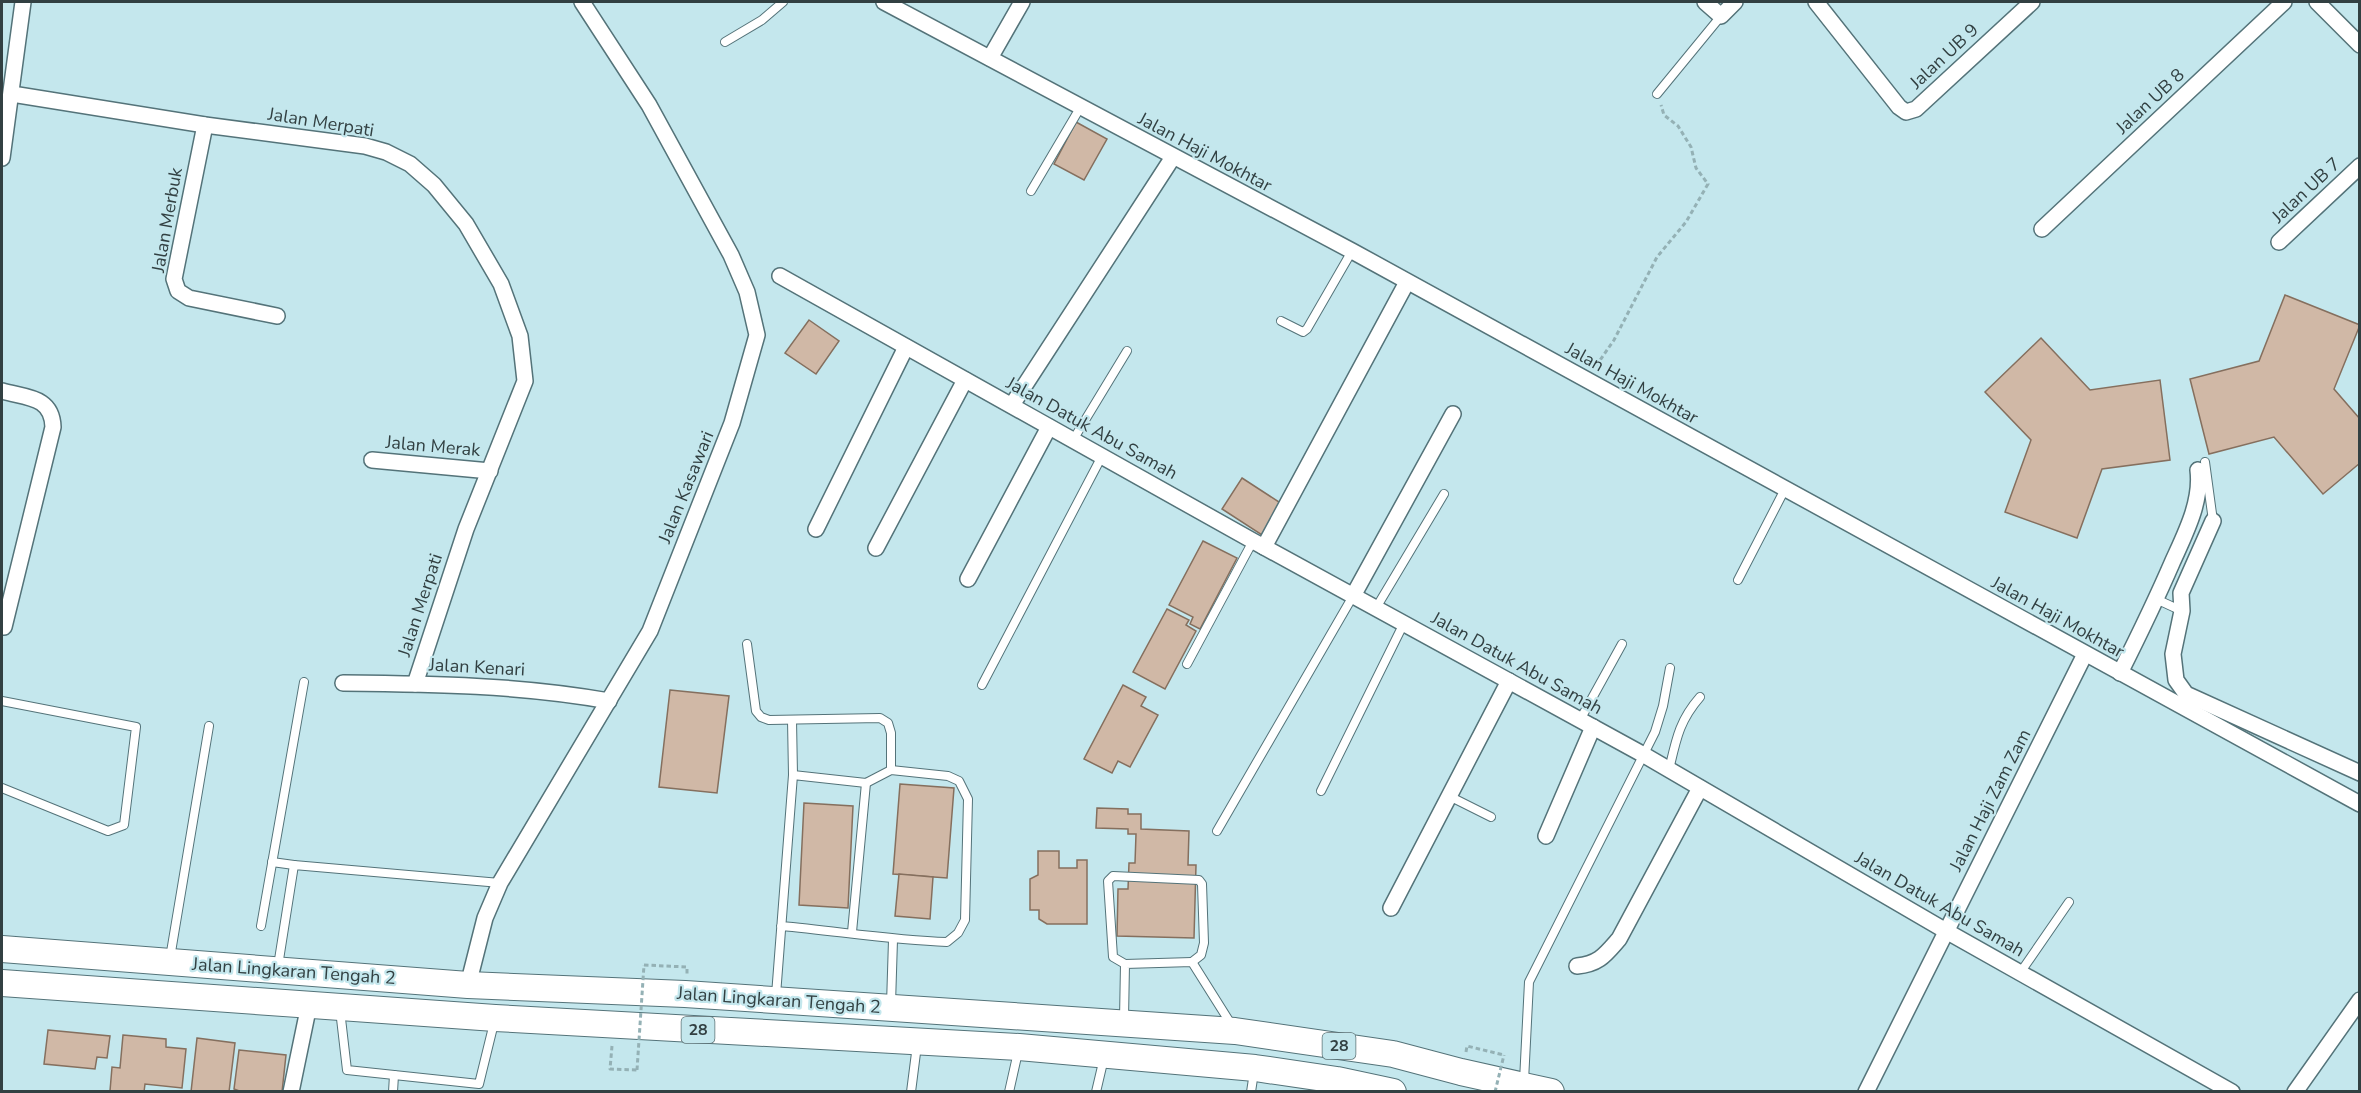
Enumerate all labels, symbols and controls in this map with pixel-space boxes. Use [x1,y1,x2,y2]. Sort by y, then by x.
street label: Jalan UB 9 [1904,18,1984,95]
street label: Jalan UB 8 [2110,63,2190,140]
street label: Jalan Merpati [265,102,376,142]
street label: Jalan Haji Mokhtar [1133,106,1277,198]
street label: Jalan UB 7 [2266,152,2346,229]
street label: Jalan Merbuk [146,165,188,275]
street label: Jalan Haji Mokhtar [1560,336,1703,430]
street label: Jalan Datuk Abu Samah [1001,370,1182,485]
street label: Jalan Kasawari [652,427,719,548]
street label: Jalan Merak [384,430,482,462]
street label: Jalan Merpati [392,550,448,661]
street label: Jalan Haji Mokhtar [1986,570,2129,664]
street label: Jalan Datuk Abu Samah [1426,605,1607,720]
street label: Jalan Kenari [427,652,526,681]
street label: Jalan Haji Zam Zam [1943,725,2036,876]
street label: Jalan Datuk Abu Samah [1850,845,2029,962]
street label: Jalan Lingkaran Tengah 2 [190,952,397,990]
street label: Jalan Lingkaran Tengah 2 [675,981,882,1019]
road number: 28 [682,1017,714,1043]
road number: 28 [1322,1033,1356,1059]

